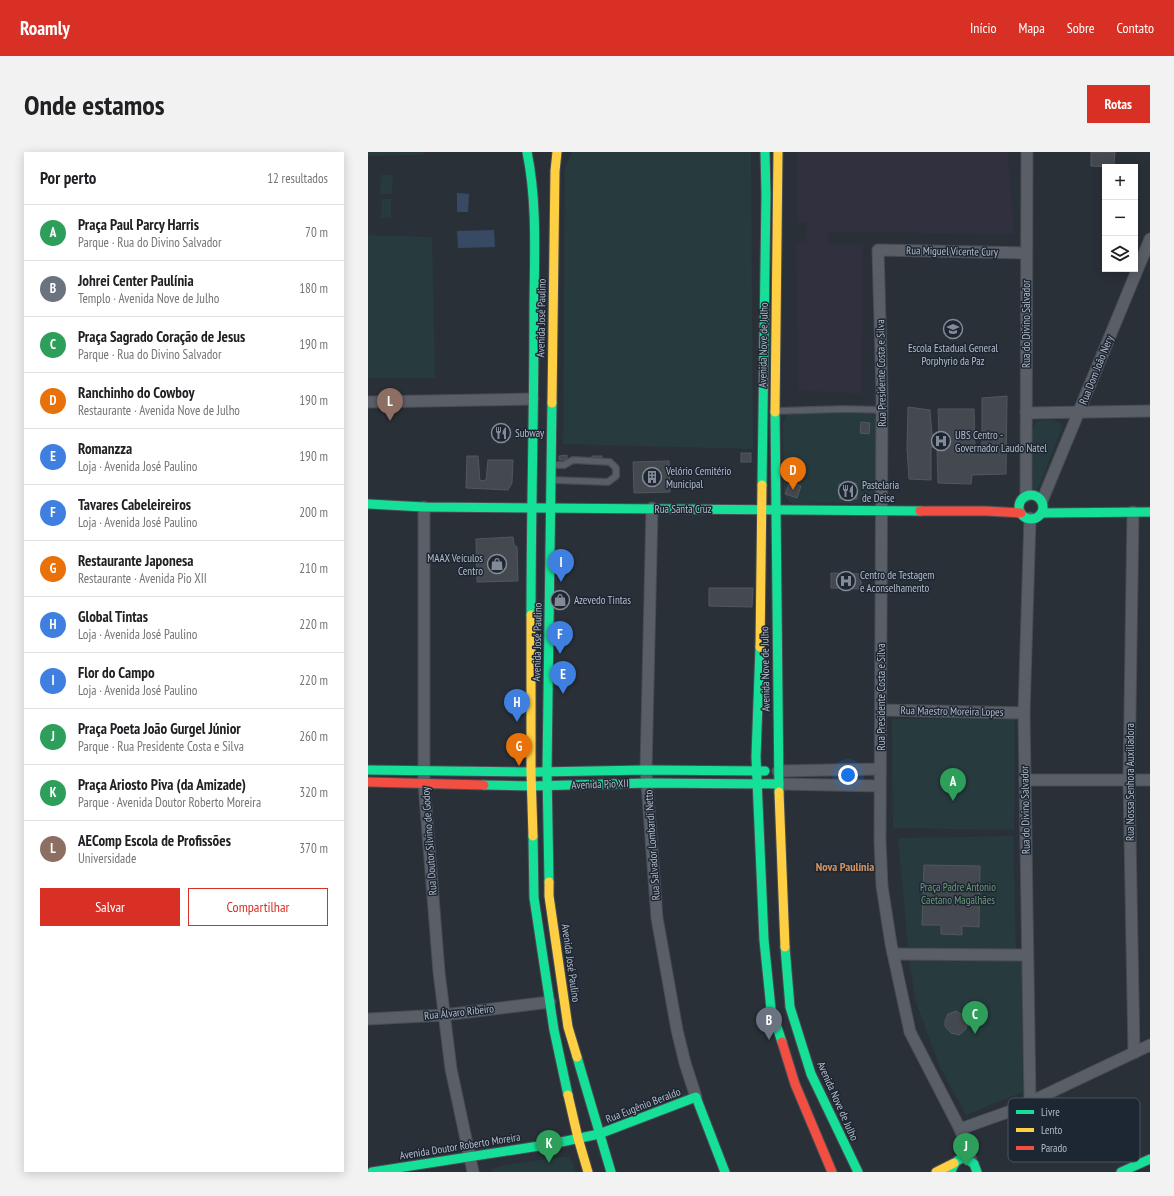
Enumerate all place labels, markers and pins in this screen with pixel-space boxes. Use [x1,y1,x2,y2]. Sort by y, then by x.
school or university icon: Escola Estadual General Porphyrio da Paz [942,318,964,340]
place label: Escola Estadual General Porphyrio da Paz [908,341,999,368]
pin: L [377,388,403,421]
restaurant icon: Subway [490,422,512,444]
place label: Subway [515,426,545,440]
place label: UBS Centro - Governador Laudo Natel [955,428,1047,455]
hospital icon: UBS Centro - Governador Laudo Natel [930,430,952,452]
pin: D [780,457,806,490]
place label: Velório Cemitério Municipal [665,464,732,491]
building icon: Velório Cemitério Municipal [641,466,663,488]
place label: Pastelaria de Deise [862,478,899,505]
restaurant icon: Pastelaria de Deise [837,480,859,502]
pin: I [548,549,574,582]
place label: MAAX Veículos Centro [427,551,483,578]
shop icon: MAAX Veículos Centro [486,553,508,575]
place label: Centro de Testagem e Aconselhamento [860,568,935,595]
hospital icon: Centro de Testagem e Aconselhamento [835,570,857,592]
shop icon: Azevedo Tintas [549,589,571,611]
place label: Azevedo Tintas [574,593,631,607]
pin: F [547,621,573,654]
pin: E [550,661,576,694]
pin: H [504,689,530,722]
pin: G [506,733,532,766]
pin: A [940,768,966,801]
pin: C [962,1001,988,1034]
pin: B [756,1007,782,1040]
pin: K [536,1130,562,1163]
pin: J [953,1133,979,1166]

